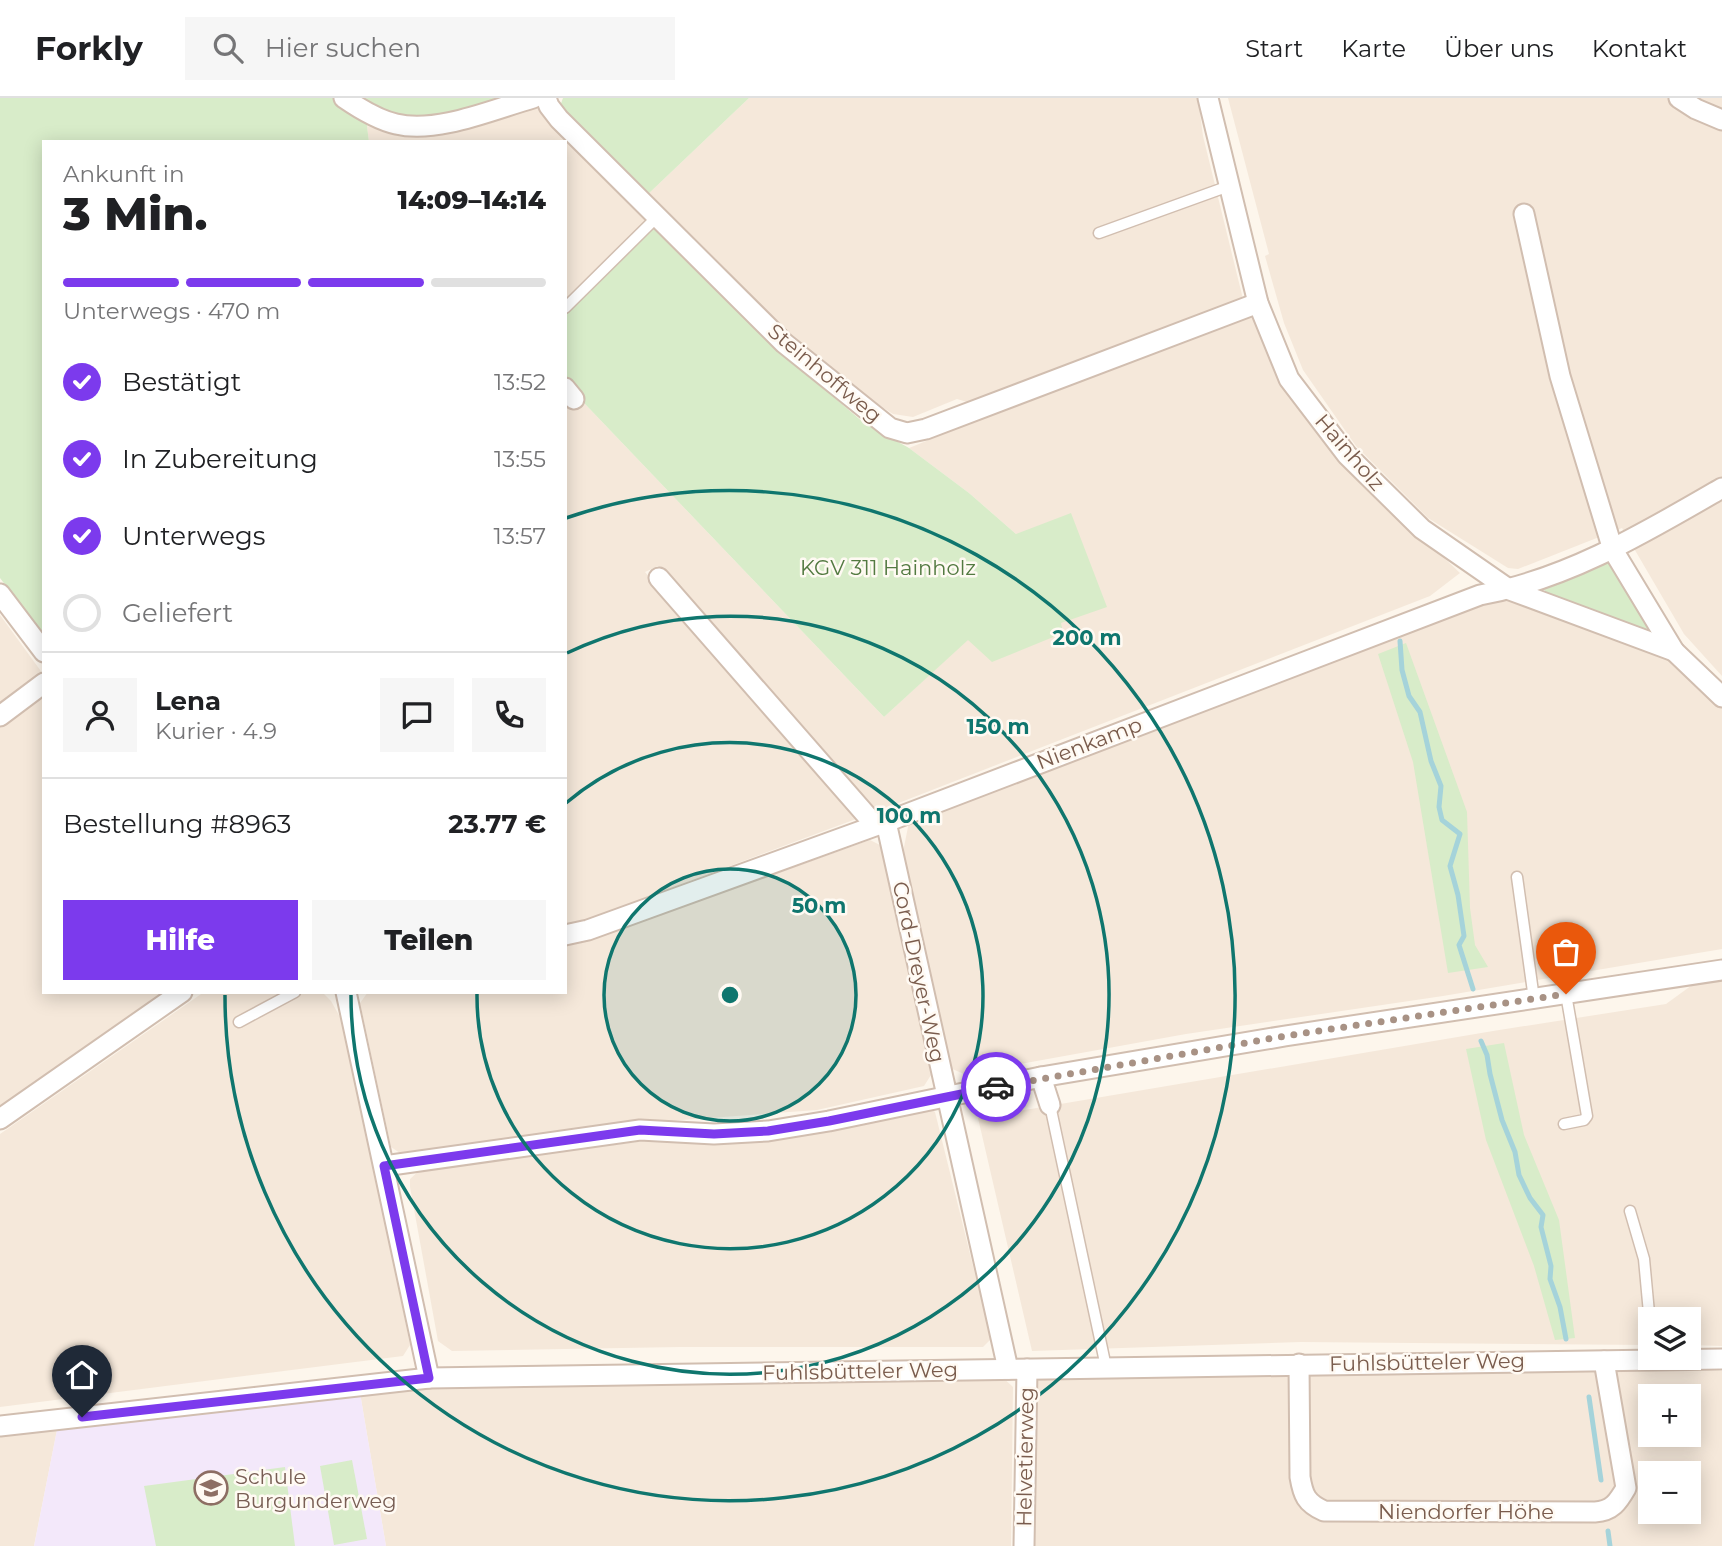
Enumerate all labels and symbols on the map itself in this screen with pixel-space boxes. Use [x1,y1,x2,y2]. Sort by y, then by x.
street label: Steinhoffweg [763,318,887,428]
street label: Hainholz [1310,409,1390,495]
park label: KGV 311 Hainholz [800,555,976,580]
text: 200 m [1053,625,1121,650]
street label: Nienkamp [1033,711,1145,775]
text: 150 m [967,714,1029,739]
text: 100 m [877,803,941,828]
street label: Cord-Dreyer-Weg [888,879,950,1065]
text: 50 m [792,893,846,918]
pin [1536,922,1596,994]
centre of rings [718,983,742,1007]
courier [961,1052,1031,1122]
pin [52,1345,112,1417]
street label: Fuhlsbütteler Weg [1329,1348,1525,1376]
street label: Fuhlsbütteler Weg [762,1357,958,1385]
street label: Helvetierweg [1011,1387,1039,1527]
place label: Schule Burgunderweg [235,1464,397,1513]
school or university icon: Schule Burgunderweg [192,1469,230,1507]
street label: Niendorfer Höhe [1378,1499,1554,1524]

